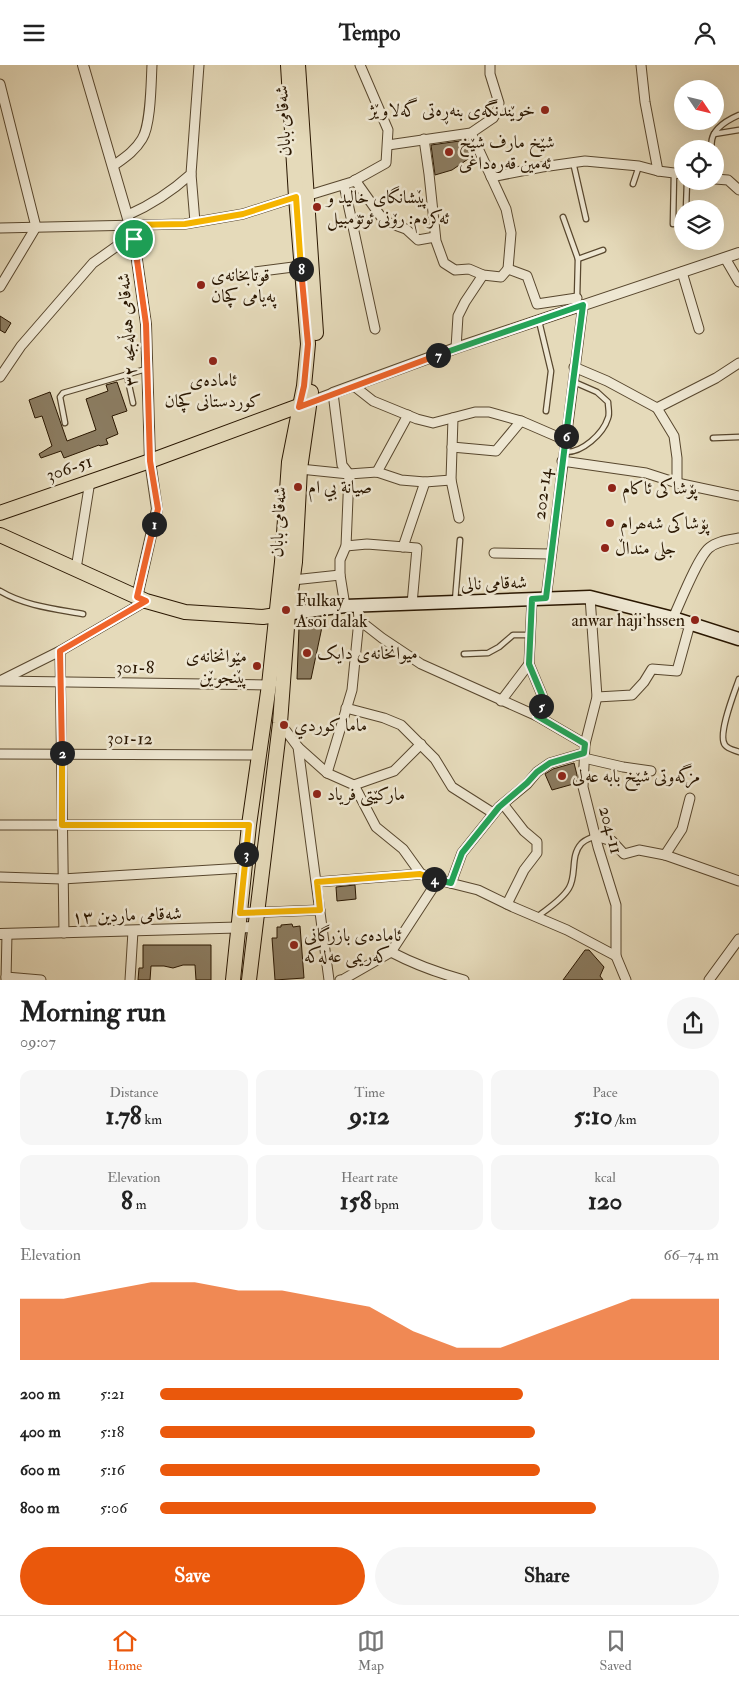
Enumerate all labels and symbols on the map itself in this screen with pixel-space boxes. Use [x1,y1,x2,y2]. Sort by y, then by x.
north arrow [674,80,724,130]
street label: شەقامی بابان [270,85,297,157]
place label: خوێندنگەی بنەڕەتی گەلاوێژ [367,97,535,125]
marker: خوێندنگەی بنەڕەتی گەلاوێژ [539,104,551,116]
place label: شێخ مارف شێخ ئەمین قەرەداغی [459,131,555,175]
marker: شێخ مارف شێخ ئەمین قەرەداغی [443,146,455,158]
place label: پێشانگای خالید و ئەکرەم: رۆنی ئوتۆمبیل [325,185,450,234]
marker: پێشانگای خالید و ئەکرەم: رۆنی ئوتۆمبیل [311,201,323,213]
pin [113,218,155,260]
pin: 8 [288,257,314,281]
place label: قوتابخانەی پەیامی کچان [211,264,277,309]
street label: شەقامی هەڵەبجە ٣٢ [112,272,143,388]
marker: قوتابخانەی پەیامی کچان [195,279,207,291]
pin: 7 [426,343,450,367]
marker: ئامادەی کوردستانی کچان [207,355,219,367]
place label: ئامادەی کوردستانی کچان [165,369,261,413]
pin: 6 [554,423,578,449]
street label: 306-51 [43,450,95,487]
street label: 202-14 [528,466,557,521]
place label: صيانة بي ام [308,476,372,503]
place label: پۆشاکی ئاکام [622,476,699,504]
marker: صيانة بي ام [292,481,304,493]
marker: پۆشاکی ئاکام [606,482,618,494]
street label: شەقامی بابان [265,486,292,558]
pin: 1 [142,511,166,537]
place label: پۆشاکی شەھرام [620,511,710,539]
marker: پۆشاکی شەھرام [604,517,616,529]
place label: جلی منداڵ [615,537,676,561]
marker: جلی منداڵ [599,542,611,554]
street label: شەقامی نالی [461,571,528,596]
place label: Fulkay Asoi dalak [295,589,368,633]
marker: Fulkay Asoi dalak [280,604,292,616]
place label: anwar haji hssen [571,609,685,632]
marker: anwar haji hssen [689,614,701,626]
place label: میوانخانەی دایک [317,642,418,665]
place label: مێوانخانەی پێنجوێن [186,645,247,689]
marker: میوانخانەی دایک [301,647,313,659]
street label: 301-8 [116,656,154,679]
marker: مێوانخانەی پێنجوێن [251,660,263,672]
pin: 5 [528,693,554,719]
place label: ماما كوردي [294,714,367,740]
marker: ماما كوردي [278,719,290,731]
street label: 301-12 [107,727,153,750]
pin: 2 [50,741,74,765]
place label: مزگەوتی شێخ بابە عەلی [572,763,700,792]
marker: مزگەوتی شێخ بابە عەلی [556,770,568,782]
place label: مارکێتی فریاد [327,783,405,807]
marker: مارکێتی فریاد [311,788,323,800]
street label: 204-11 [593,804,628,857]
pin: 3 [234,841,258,867]
pin: 4 [422,867,446,891]
street label: شەقامی ماردین ١٣ [72,902,182,929]
place label: ئامادەی بازرگانی کەریمی عەلەکە [304,924,402,968]
marker: ئامادەی بازرگانی کەریمی عەلەکە [288,939,300,951]

